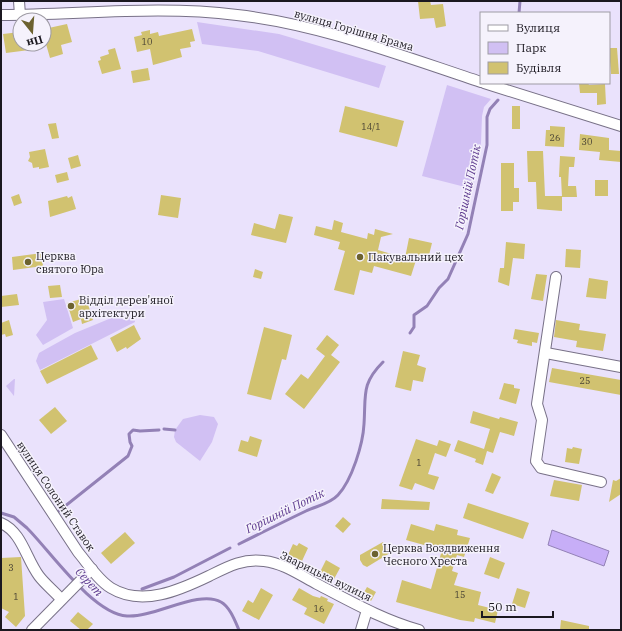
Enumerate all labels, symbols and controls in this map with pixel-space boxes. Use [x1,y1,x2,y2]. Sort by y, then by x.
street label: вулиця Горішня Брама [293,6,415,54]
north arrow [12,12,52,52]
legend [480,12,610,84]
text: Вулиця [516,20,560,35]
text: Пн [25,32,45,51]
house number: 10 [142,36,152,47]
text: Парк [516,40,546,55]
text: Будівля [516,60,561,75]
house number: 14/1 [361,121,381,132]
house number: 26 [550,132,560,143]
house number: 30 [582,136,592,147]
water label: Горішній Потік [451,143,484,232]
place label: Церква святого Юра [36,249,104,276]
place label: Пакувальний цех [368,250,463,264]
marker: Пакувальний цех [355,252,365,262]
marker: Церква святого Юра [23,257,33,267]
place label: Відділ дерев'яної архітектури [79,293,174,320]
marker: Відділ дерев'яної архітектури [66,301,76,311]
house number: 25 [580,375,590,386]
street label: вулиця Солоний Ставок [14,438,98,554]
house number: 1 [416,457,422,468]
water label: Горішній Потік [242,485,327,537]
place label: Церква Воздвиження Чесного Хреста [383,541,500,568]
street label: Зварицька вулиця [278,548,374,604]
marker: Церква Воздвиження Чесного Хреста [370,549,380,559]
house number: 3 [8,562,14,573]
water label: Серет [72,564,107,599]
house number: 15 [455,589,465,600]
house number: 1 [13,591,19,602]
scale bar [482,593,553,619]
text: 50 m [488,599,517,614]
house number: 16 [314,603,324,614]

